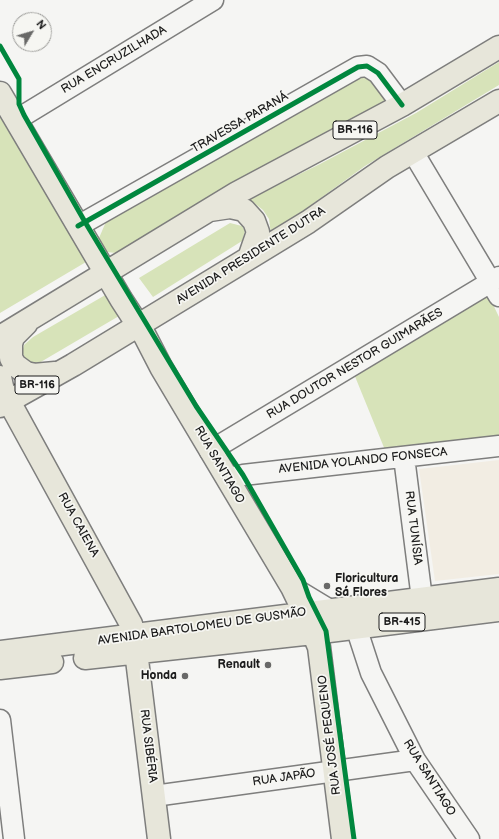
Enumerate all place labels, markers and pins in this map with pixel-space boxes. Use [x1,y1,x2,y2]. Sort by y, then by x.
place label: Floricultura Sá Flores [335,572,398,600]
marker: Floricultura Sá Flores [322,581,332,591]
place label: Renault [218,658,260,672]
marker: Renault [263,660,273,670]
place label: Honda [141,669,177,683]
marker: Honda [180,671,190,681]

